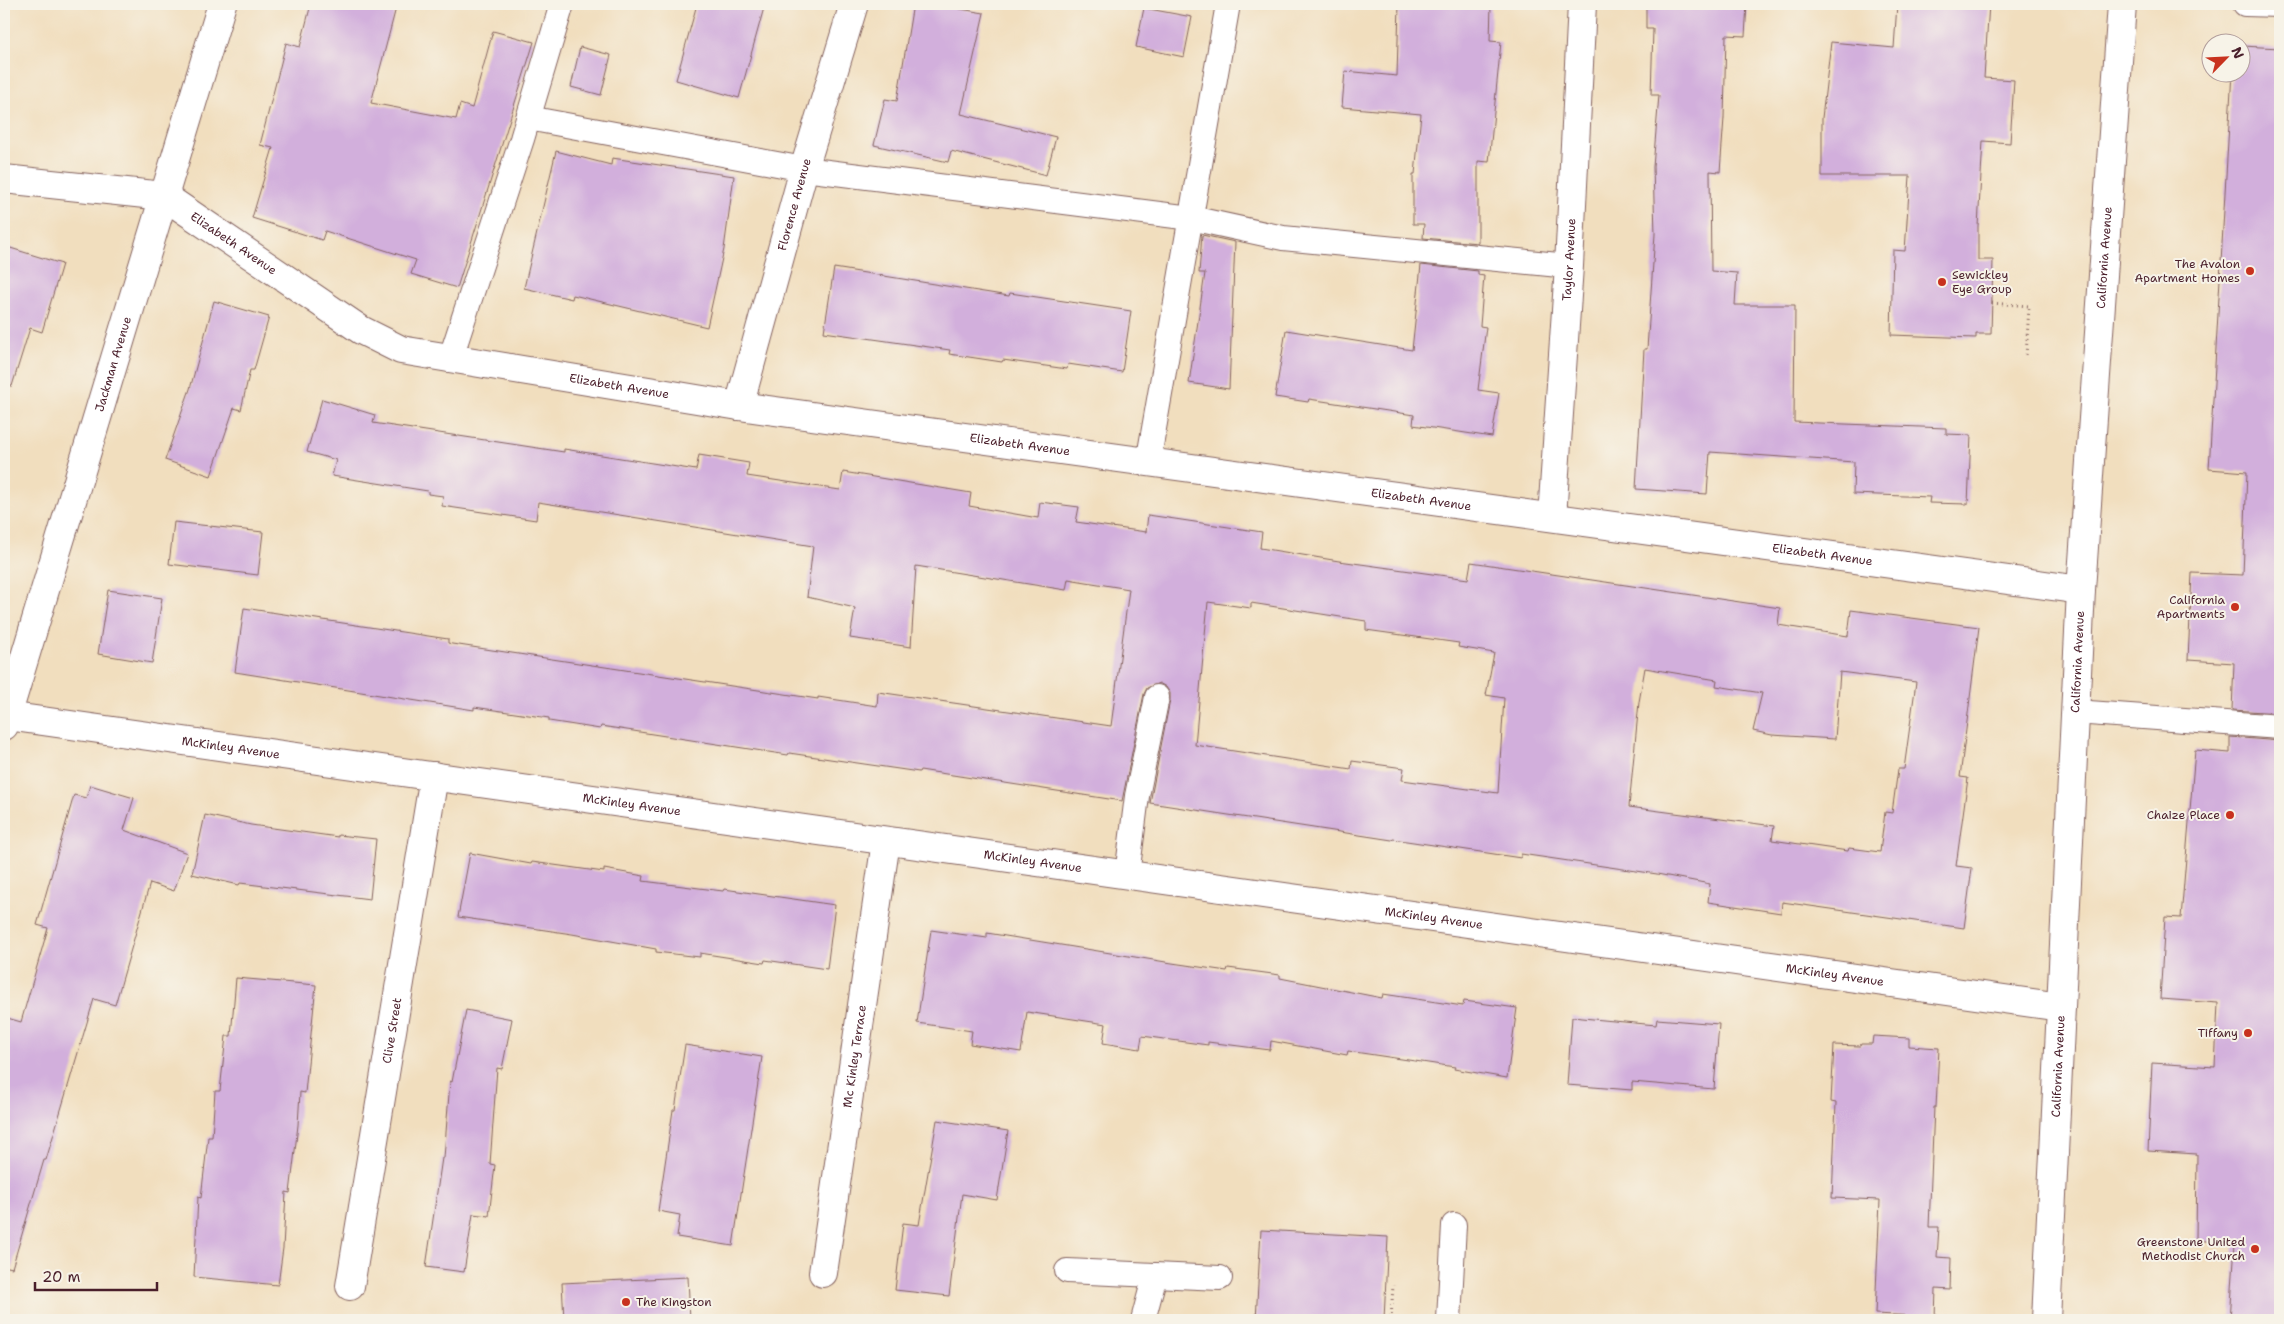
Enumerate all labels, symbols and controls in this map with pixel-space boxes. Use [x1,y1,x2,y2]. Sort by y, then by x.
north arrow [2202,32,2252,82]
text: N [2227,44,2248,61]
street label: Florence Avenue [774,156,815,252]
street label: California Avenue [2093,206,2116,309]
street label: Elizabeth Avenue [187,208,280,278]
street label: Taylor Avenue [1559,218,1579,301]
place label: The Avalon Apartment Homes [2135,256,2240,286]
marker: The Avalon Apartment Homes [2244,265,2256,277]
place label: Sewickley Eye Group [1952,267,2012,297]
marker: Sewickley Eye Group [1936,276,1948,288]
street label: Jackman Avenue [91,314,135,414]
street label: Elizabeth Avenue [568,370,671,402]
street label: Elizabeth Avenue [969,430,1071,459]
street label: Elizabeth Avenue [1370,485,1472,514]
street label: Elizabeth Avenue [1771,540,1874,569]
place label: California Apartments [2156,592,2226,622]
marker: California Apartments [2229,601,2241,613]
street label: California Avenue [2067,610,2088,713]
street label: McKinley Avenue [181,733,281,763]
street label: McKinley Avenue [582,790,682,819]
place label: Chaize Place [2147,807,2220,823]
marker: Chaize Place [2224,809,2236,821]
street label: McKinley Avenue [983,846,1083,876]
street label: McKinley Avenue [1384,903,1484,933]
street label: McKinley Avenue [1785,960,1885,990]
street label: Clive Street [379,996,405,1065]
street label: Mc Kinley Terrace [839,1004,870,1109]
street label: California Avenue [2048,1015,2069,1118]
place label: Tiffany [2198,1025,2238,1041]
marker: Tiffany [2242,1027,2254,1039]
place label: Greenstone United Methodist Church [2137,1234,2245,1264]
marker: Greenstone United Methodist Church [2249,1243,2261,1255]
scale bar [35,1259,158,1291]
text: 20 m [42,1267,81,1287]
place label: The Kingston [636,1294,712,1310]
marker: The Kingston [620,1296,632,1308]

